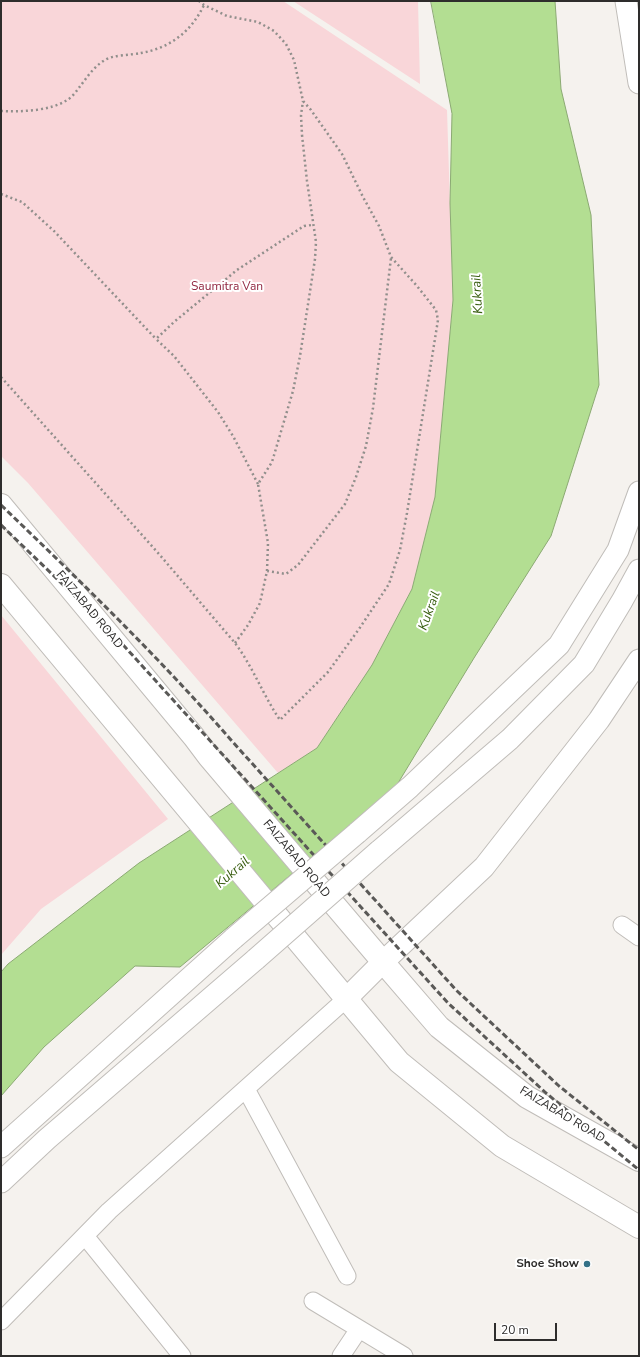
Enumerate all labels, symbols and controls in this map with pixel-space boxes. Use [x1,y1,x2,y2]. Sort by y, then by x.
water label: Kukrail [469,274,487,314]
park label: Saumitra Van [191,280,263,294]
street label: FAIZABAD ROAD [52,568,126,652]
water label: Kukrail [416,589,444,633]
street label: FAIZABAD ROAD [259,817,333,901]
water label: Kukrail [213,854,253,892]
street label: FAIZABAD ROAD [517,1084,607,1146]
place label: Shoe Show [516,1257,579,1271]
marker: Shoe Show [582,1259,592,1269]
scale bar [496,1315,559,1341]
text: 20 m [501,1322,529,1338]

